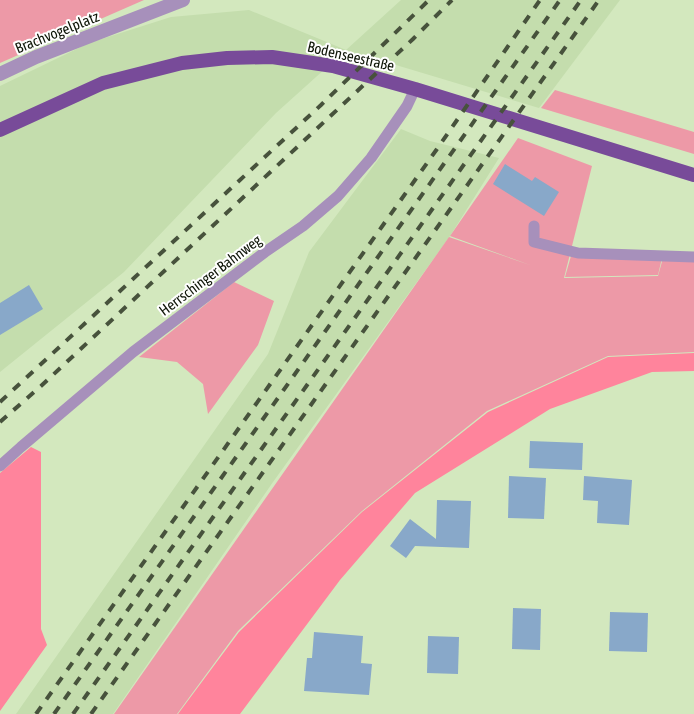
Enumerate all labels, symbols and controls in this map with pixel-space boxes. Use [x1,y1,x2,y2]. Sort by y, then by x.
street label: Brachvogelplatz [13,7,102,57]
street label: Bodenseestraße [306,38,396,74]
street label: Herrschinger Bahnweg [156,231,265,319]

